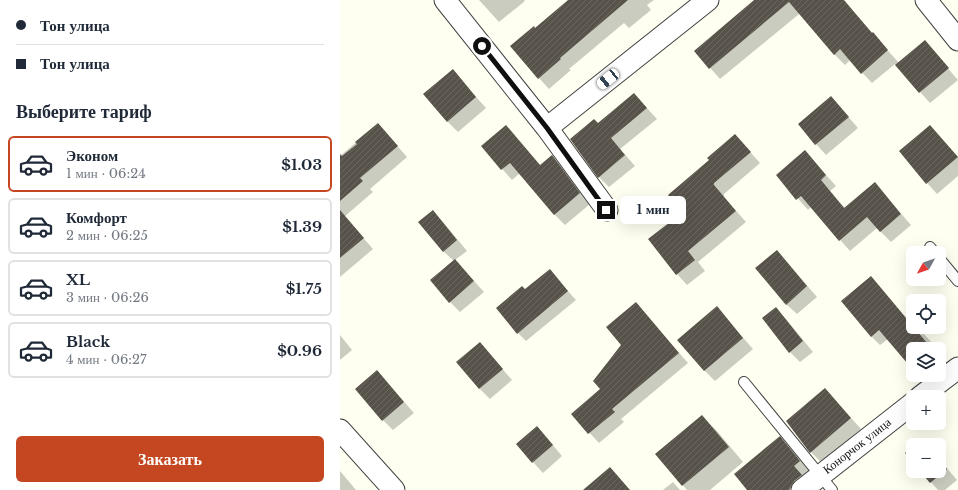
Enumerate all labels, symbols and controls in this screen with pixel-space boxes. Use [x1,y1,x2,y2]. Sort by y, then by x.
text: Тон улица [40,16,110,35]
route start [473,37,491,55]
text: Тон улица [40,54,110,73]
car [595,67,621,91]
text: Выберите тариф [16,101,152,123]
icon: car [18,146,54,182]
text: Эконом [66,146,118,165]
text: $1.03 [281,155,322,174]
text: 1 мин · 06:24 [66,165,146,182]
callout: 1 мин [620,196,686,224]
route end [597,201,615,219]
text: 1 мин [637,201,669,218]
icon: car [18,208,54,244]
text: Комфорт [66,208,127,227]
text: $1.39 [282,217,322,236]
text: 2 мин · 06:25 [66,227,148,244]
north arrow [906,246,946,286]
map controls [906,246,946,478]
icon: car [18,270,54,306]
text: XL [66,270,90,289]
text: $1.75 [286,279,322,298]
text: 3 мин · 06:26 [66,289,149,306]
button: locate [906,294,946,334]
icon: car [18,332,54,368]
text: Black [66,332,110,351]
text: $0.96 [277,341,322,360]
button: layers [906,342,946,382]
text: 4 мин · 06:27 [66,351,147,368]
button: + [906,390,946,430]
street label: Конорчок улица [820,414,894,477]
button: Заказать [16,436,324,482]
button: − [906,438,946,478]

